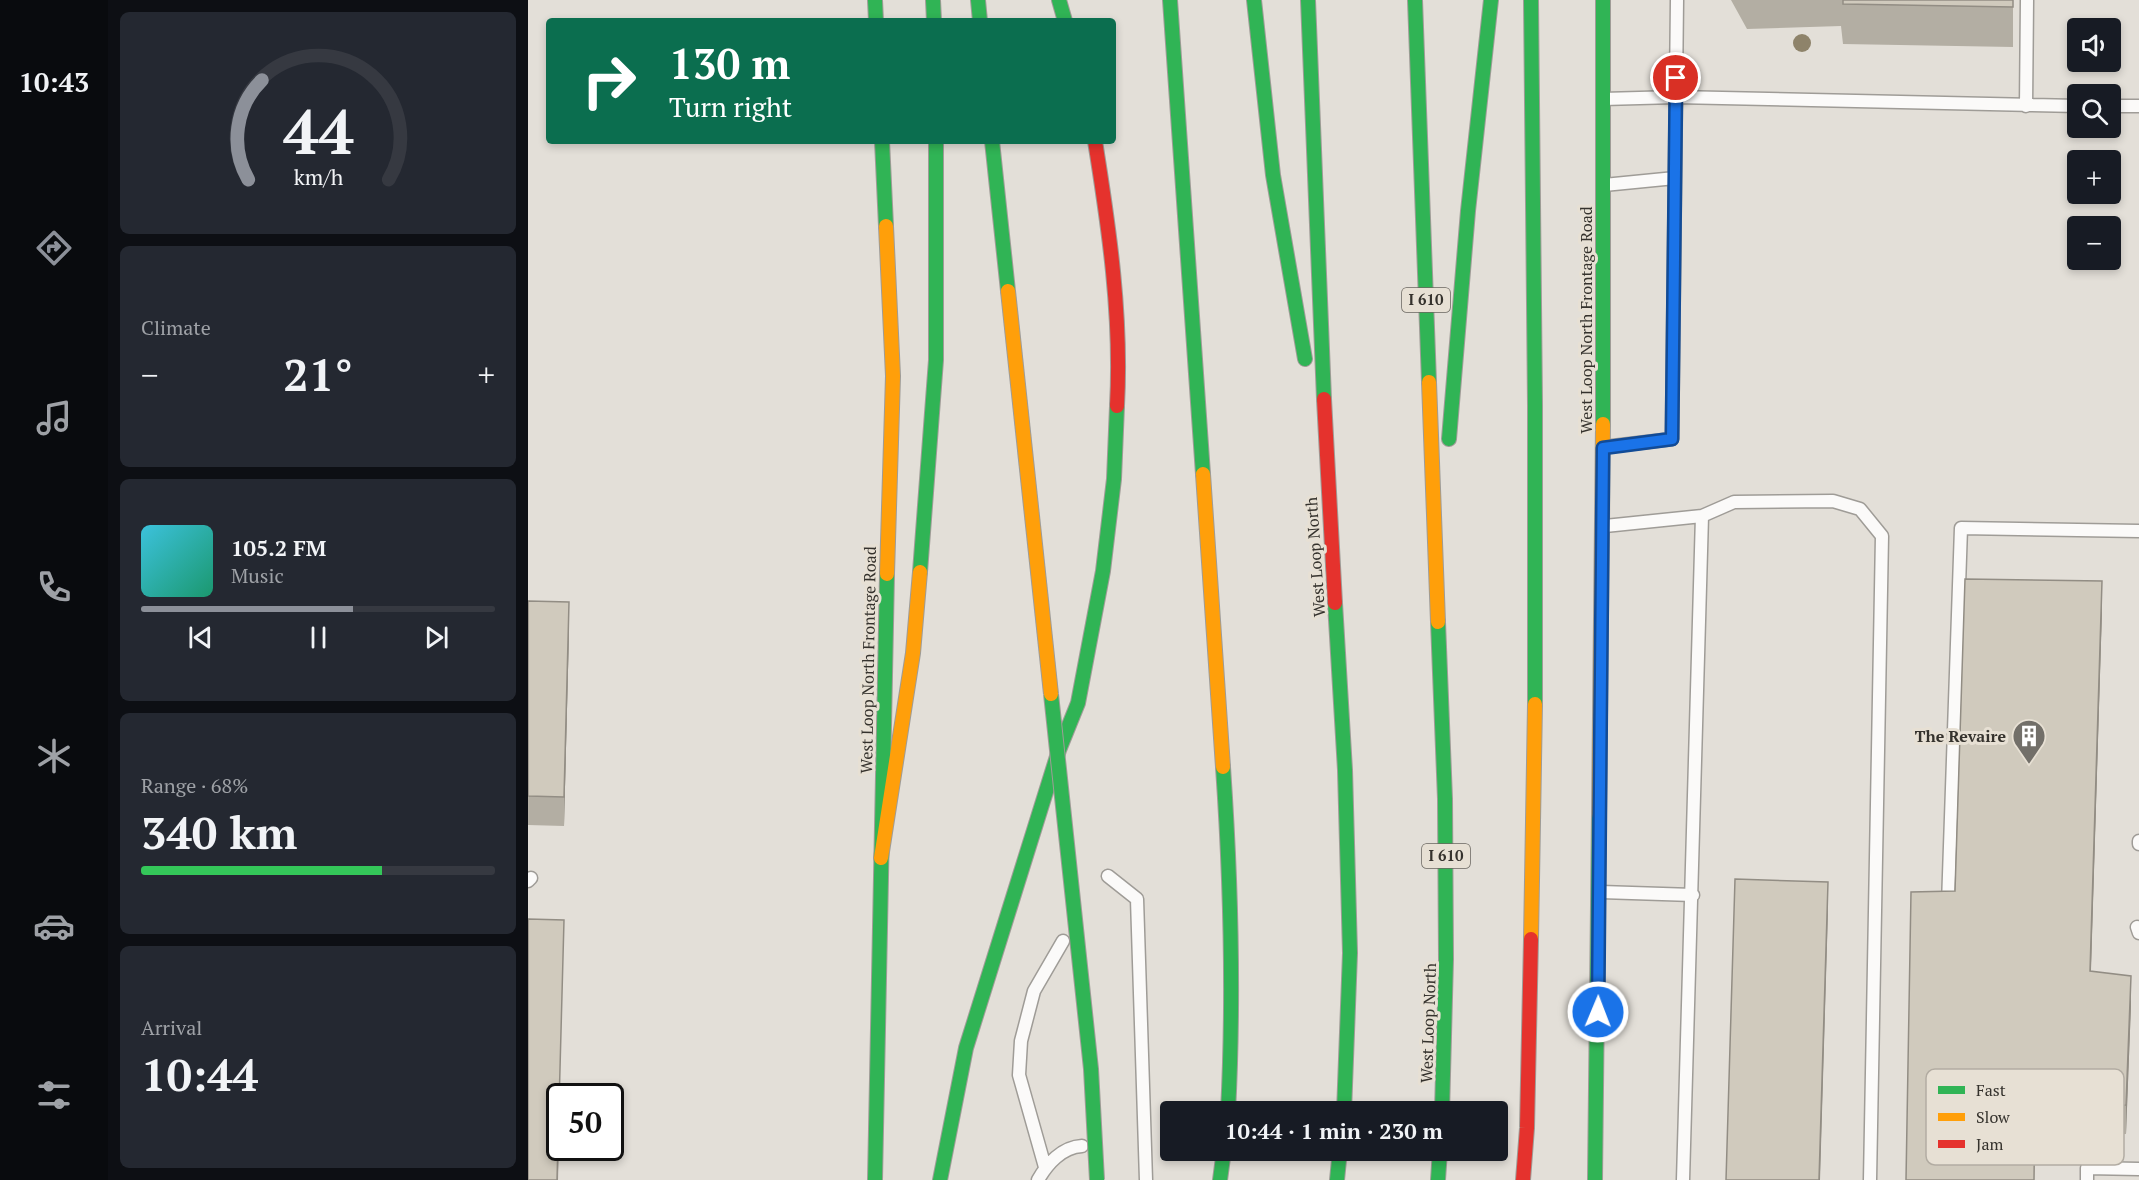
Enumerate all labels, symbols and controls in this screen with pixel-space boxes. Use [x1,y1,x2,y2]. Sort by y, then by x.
map controls [2067,18,2121,270]
button: sound [2067,18,2121,72]
text: 130 m [669,35,790,91]
icon: right [570,42,648,120]
pin [1650,52,1701,103]
icon: arrive [1659,61,1692,94]
text: 10:43 [19,64,89,100]
button: search [2067,84,2121,138]
text: 44 [283,89,353,172]
text: Turn right [669,89,792,125]
button: + [2067,150,2121,204]
text: km/h [293,163,343,191]
street label: West Loop North Frontage Road [1575,206,1597,434]
button: − [2067,216,2121,270]
icon: directions [33,227,75,269]
road number: I 610 [1402,288,1450,312]
text: Climate [141,314,211,341]
text: 21° [283,344,353,404]
text: − [141,353,159,396]
text: + [477,353,495,396]
icon: music [33,397,75,439]
street label: West Loop North [1300,496,1330,618]
text: 105.2 FM [231,533,326,562]
street label: West Loop North Frontage Road [855,546,881,774]
text: Music [231,562,284,589]
icon: phone [33,566,75,608]
icon: previous [184,621,217,654]
icon: pause [302,621,335,654]
icon: next [420,621,453,654]
building icon: The Revaire [2011,718,2047,765]
place label: The Revaire [1915,725,2006,747]
icon: climate [33,735,75,777]
text: Range · 68% [141,772,248,799]
text: 340 km [141,802,297,862]
road number: I 610 [1422,844,1470,868]
icon: car [33,905,75,947]
street label: West Loop North [1415,962,1441,1083]
position arrow [1566,980,1630,1044]
text: Arrival [141,1014,202,1041]
text: 10:44 [141,1044,258,1104]
legend [1926,1069,2124,1165]
icon: filters [33,1074,75,1116]
text: Fast [1976,1079,2006,1101]
speed limit sign: 50 [546,1083,624,1161]
text: Slow [1976,1106,2010,1128]
text: 10:44 · 1 min · 230 m [1225,1116,1443,1145]
text: Jam [1976,1133,2004,1155]

